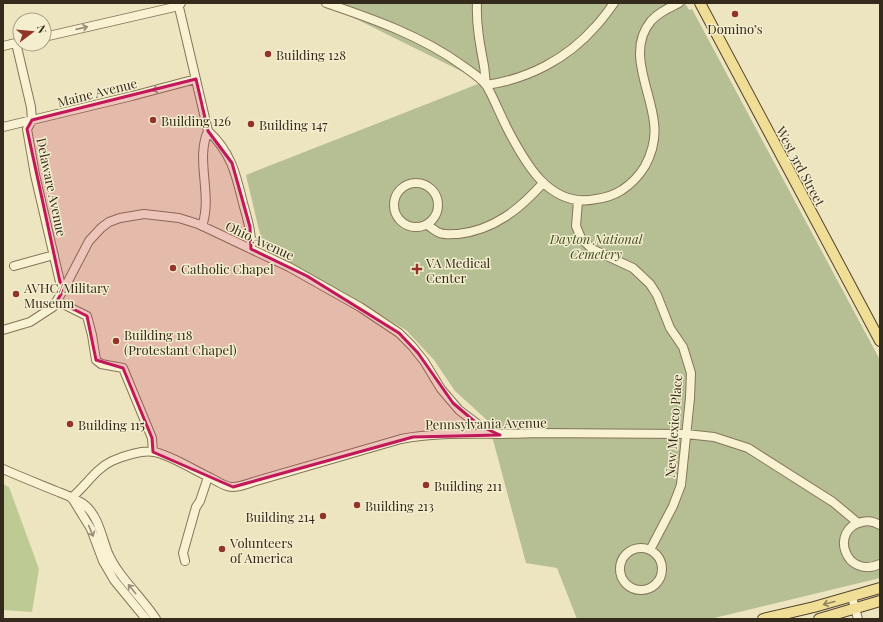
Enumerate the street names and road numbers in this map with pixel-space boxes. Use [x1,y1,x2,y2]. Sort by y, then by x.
street label: Maine Avenue [55,74,139,110]
street label: West 3rd Street [772,122,829,209]
street label: Delaware Avenue [33,136,71,238]
street label: Ohio Avenue [223,217,297,263]
street label: New Mexico Place [661,373,685,478]
street label: Pennsylvania Avenue [425,413,547,433]

